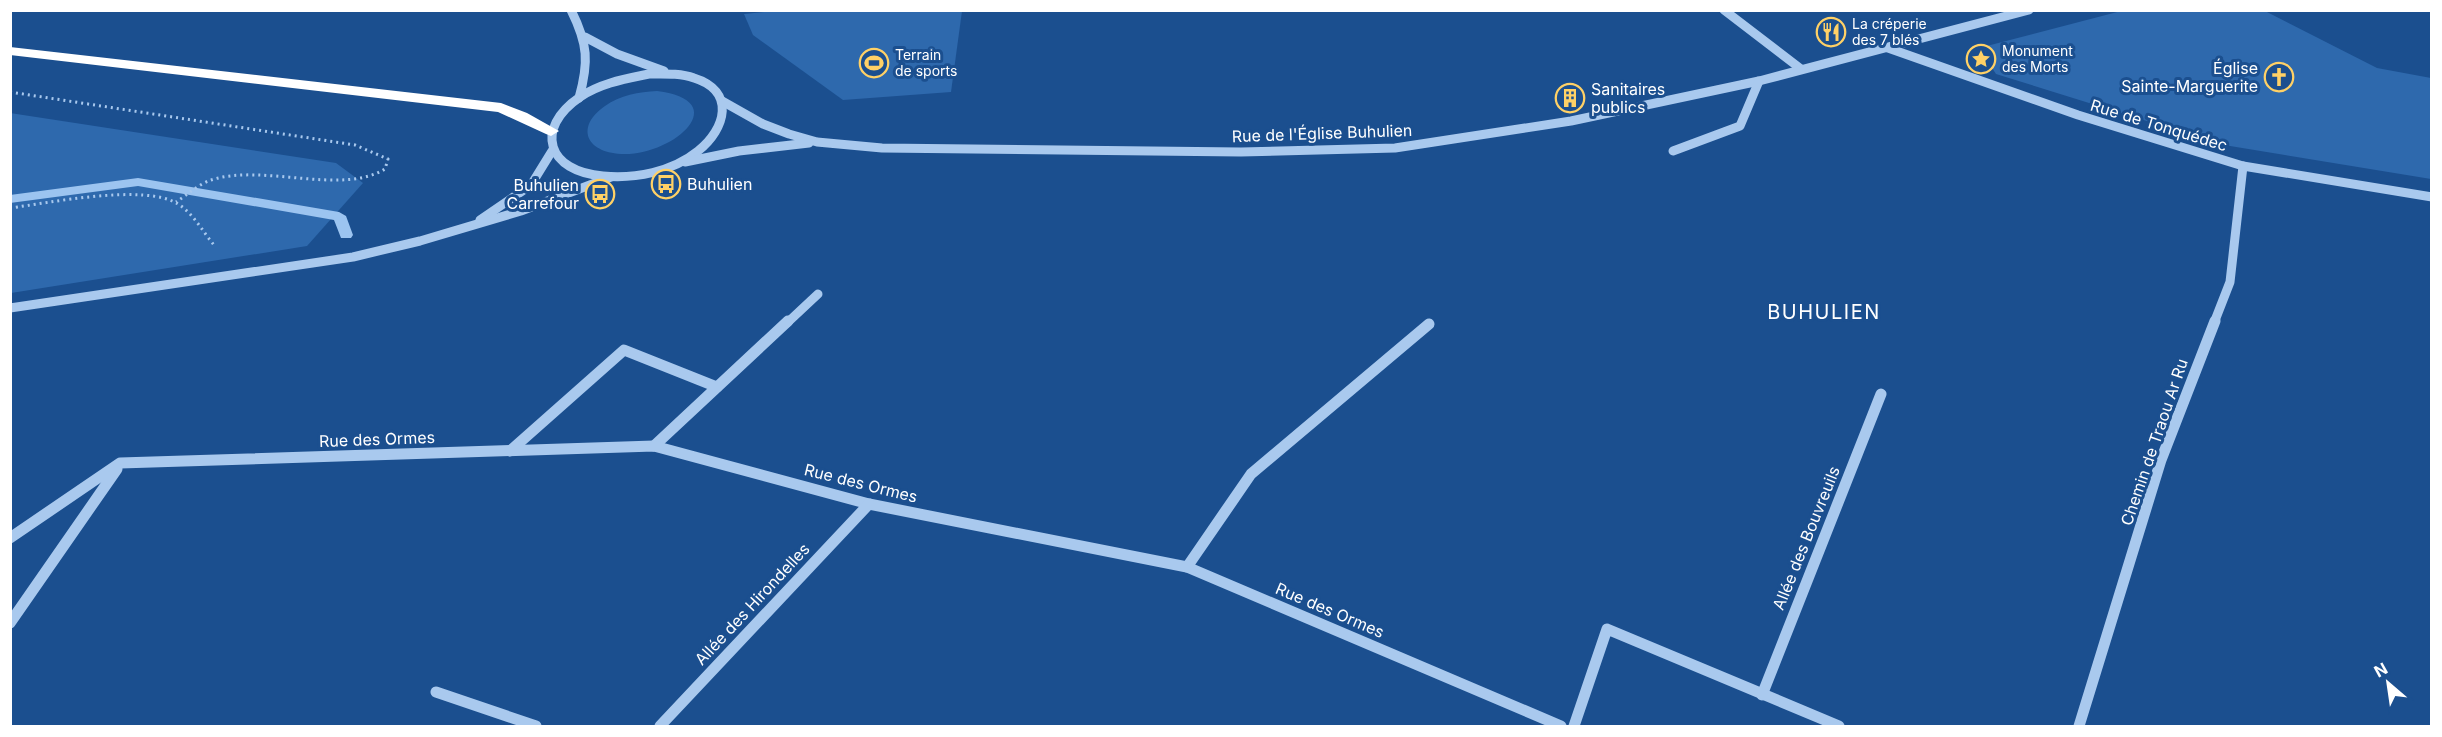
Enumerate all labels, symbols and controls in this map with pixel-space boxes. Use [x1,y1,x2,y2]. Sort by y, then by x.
place label: La créperie des 7 blés [1852,15,1927,48]
restaurant icon: La créperie des 7 blés [1815,16,1847,48]
place label: Monument des Morts [2002,42,2073,75]
place icon: Monument des Morts [1965,43,1997,75]
place label: Terrain de sports [895,46,957,79]
sports icon: Terrain de sports [858,47,890,79]
place label: Église Sainte-Marguerite [2121,58,2258,96]
church icon: Église Sainte-Marguerite [2263,61,2295,93]
place label: Sanitaires publics [1591,79,1665,117]
building icon: Sanitaires publics [1554,82,1586,114]
street label: Rue de Tonquédec [2088,95,2230,155]
street label: Rue de l'Église Buhulien [1231,120,1413,146]
bus stop icon: Buhulien [650,168,682,200]
place label: Buhulien [687,174,752,194]
place label: Buhulien Carrefour [506,175,579,213]
bus stop icon: Buhulien Carrefour [584,178,616,210]
district label: BUHULIEN [1767,300,1881,324]
street label: Chemin de Traou Ar Ru [2116,356,2192,528]
street label: Rue des Ormes [319,427,435,451]
street label: Rue des Ormes [802,459,920,507]
street label: Allée des Bouvreuils [1768,463,1844,613]
street label: Allée des Hirondelles [690,539,814,669]
street label: Rue des Ormes [1273,578,1387,642]
north arrow [2358,653,2418,713]
text: N [2371,658,2391,682]

